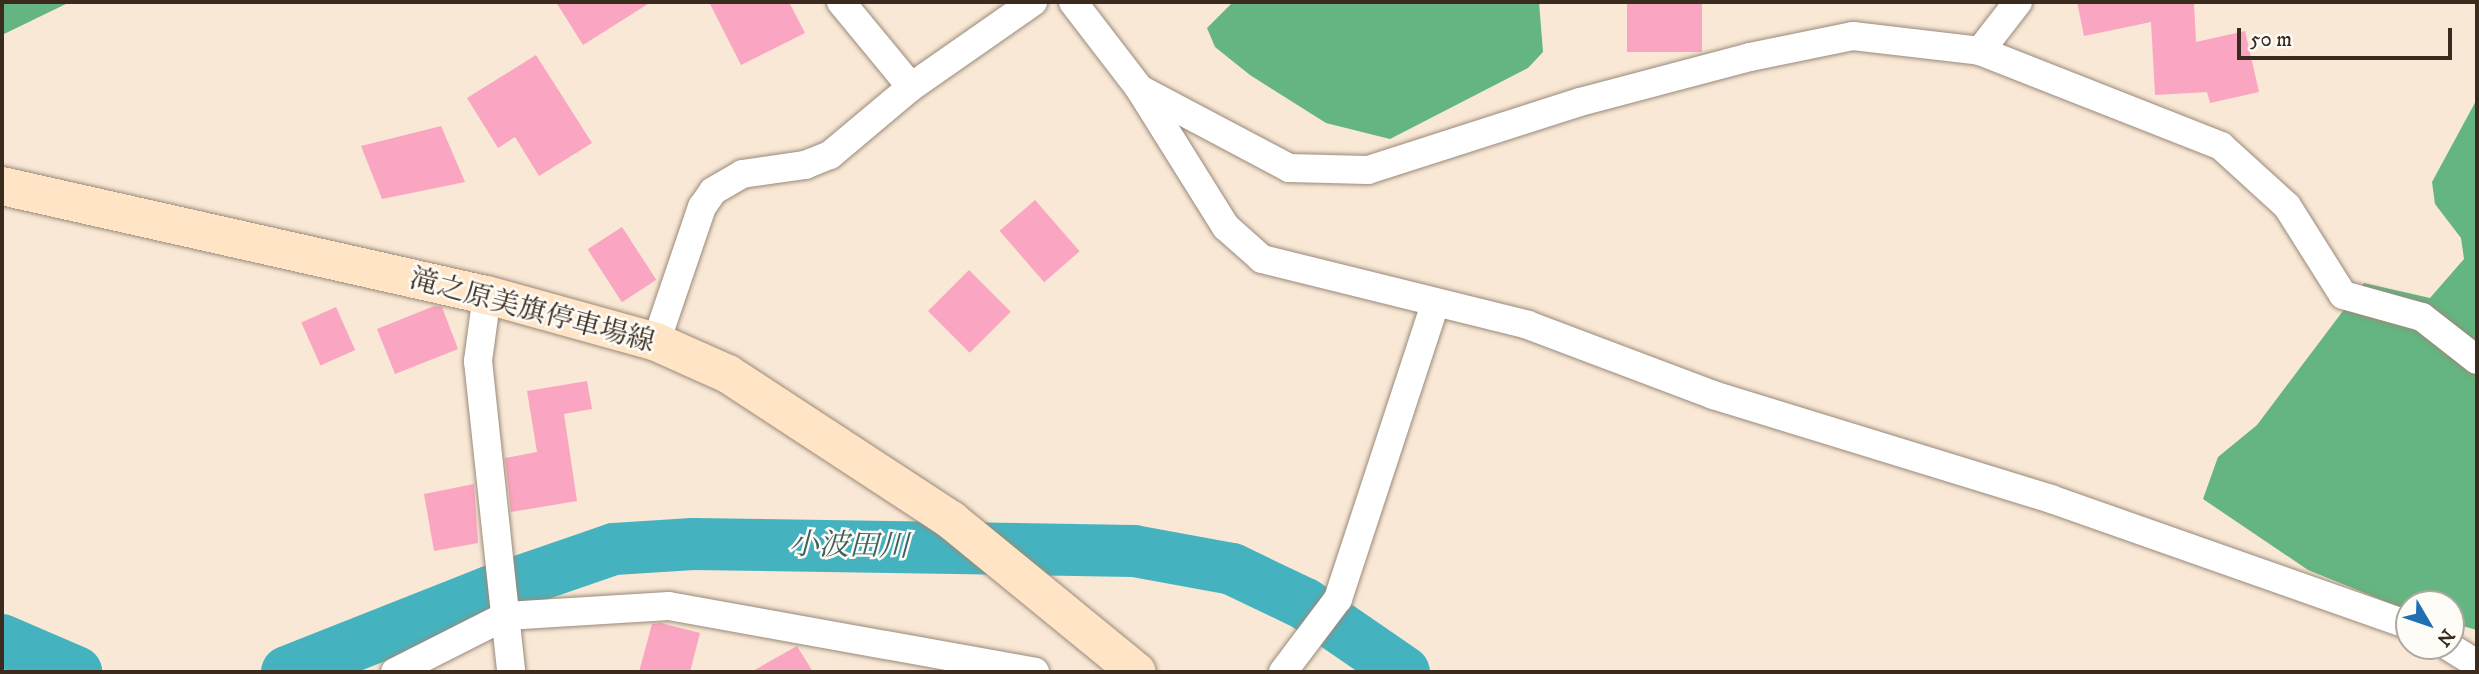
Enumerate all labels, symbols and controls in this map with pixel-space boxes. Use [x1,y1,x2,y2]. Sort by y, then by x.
scale bar [2241,14,2456,58]
text: 50 m [2250,27,2292,53]
street label: 滝之原美旗停車場線 [406,262,658,360]
water label: 小波田川 [789,528,909,566]
north arrow [2395,590,2465,660]
text: N [2431,624,2459,651]

